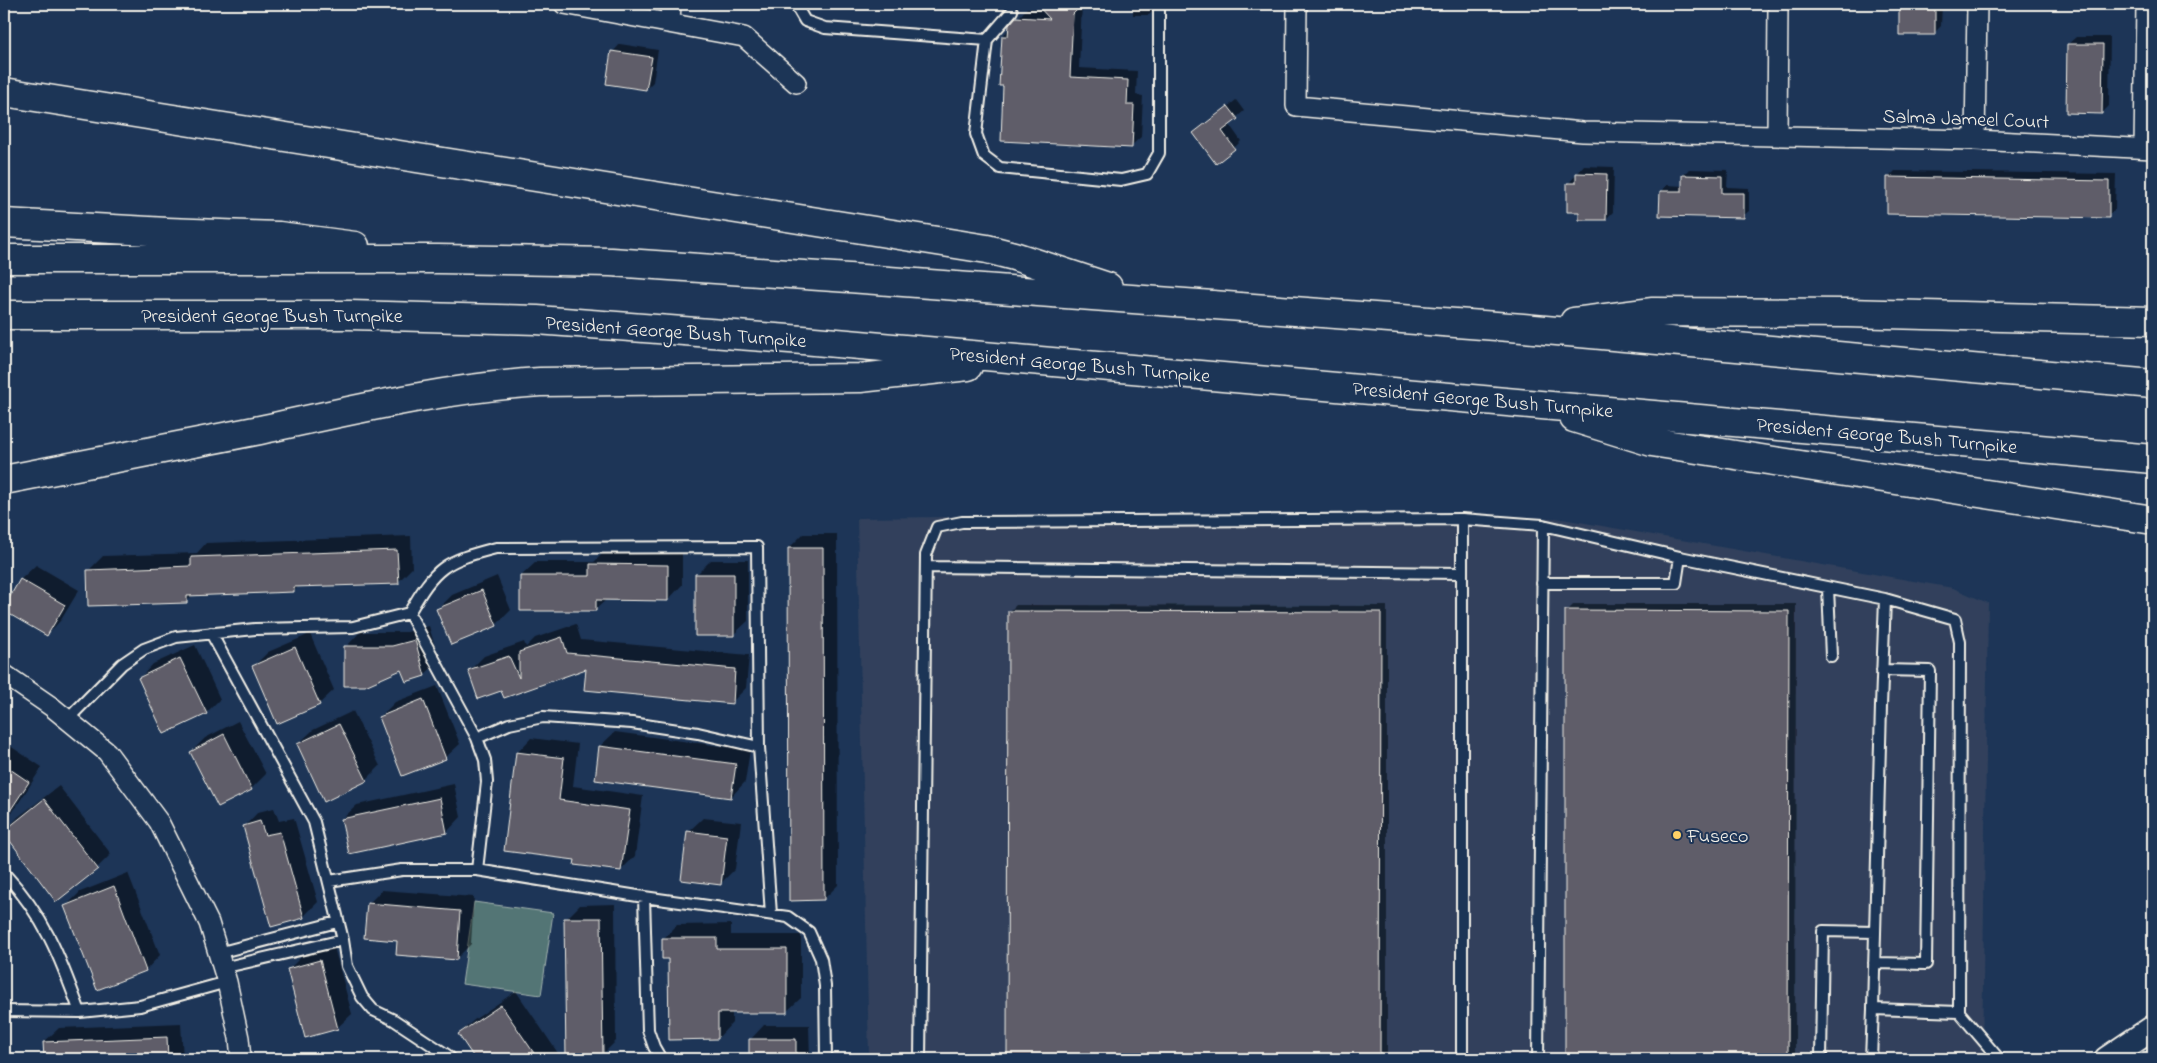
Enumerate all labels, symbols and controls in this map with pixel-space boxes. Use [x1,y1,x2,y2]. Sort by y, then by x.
street label: Salma Jameel Court [1882,103,2050,138]
street label: President George Bush Turnpike [141,303,403,333]
street label: President George Bush Turnpike [544,310,807,358]
street label: President George Bush Turnpike [948,341,1211,393]
street label: President George Bush Turnpike [1351,376,1614,428]
street label: President George Bush Turnpike [1755,412,2018,464]
place label: Fuseco [1686,823,1748,852]
marker: Fuseco [1671,829,1683,841]

